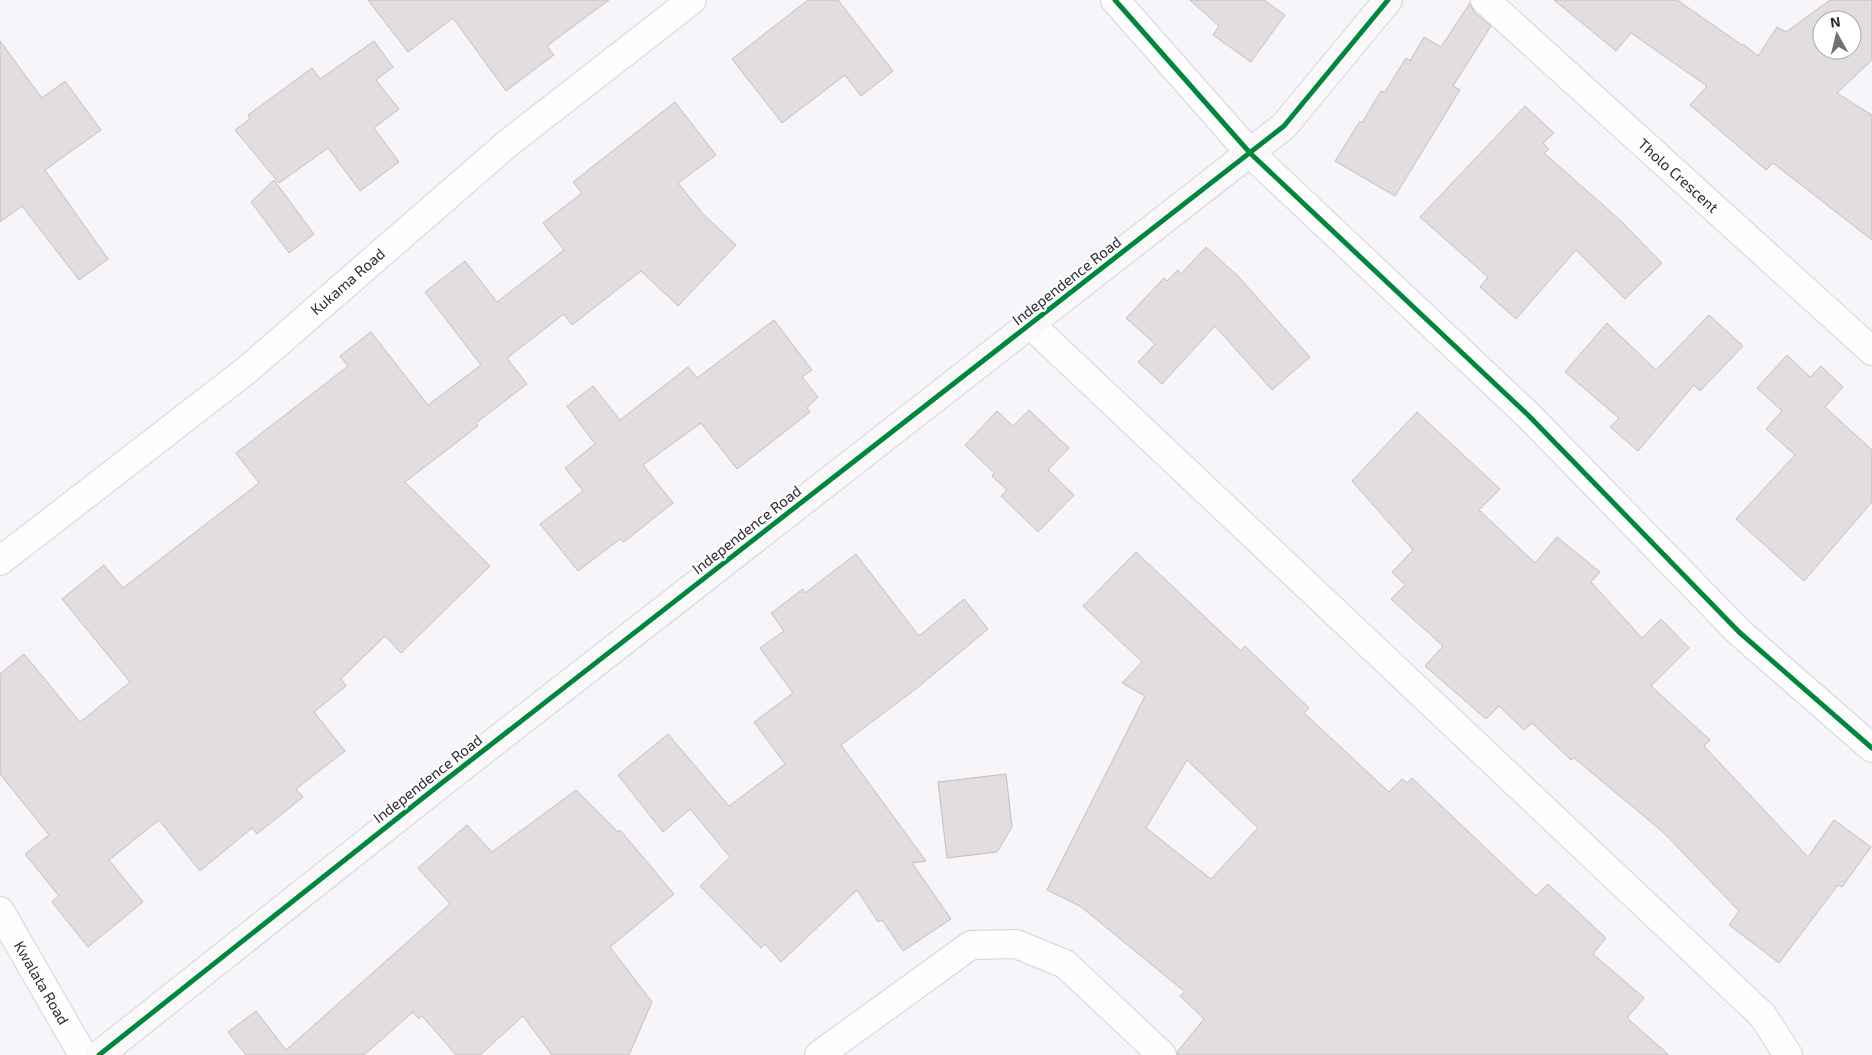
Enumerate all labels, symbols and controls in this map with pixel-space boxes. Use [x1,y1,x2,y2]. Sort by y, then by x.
north arrow [1812,10,1862,60]
text: N [1829,13,1841,31]
street label: Tholo Crescent [1635,134,1723,216]
street label: Independence Road [1008,232,1124,328]
street label: Kukama Road [307,244,388,318]
street label: Independence Road [688,481,804,577]
street label: Independence Road [369,730,485,826]
street label: Kwalata Road [11,937,73,1028]

